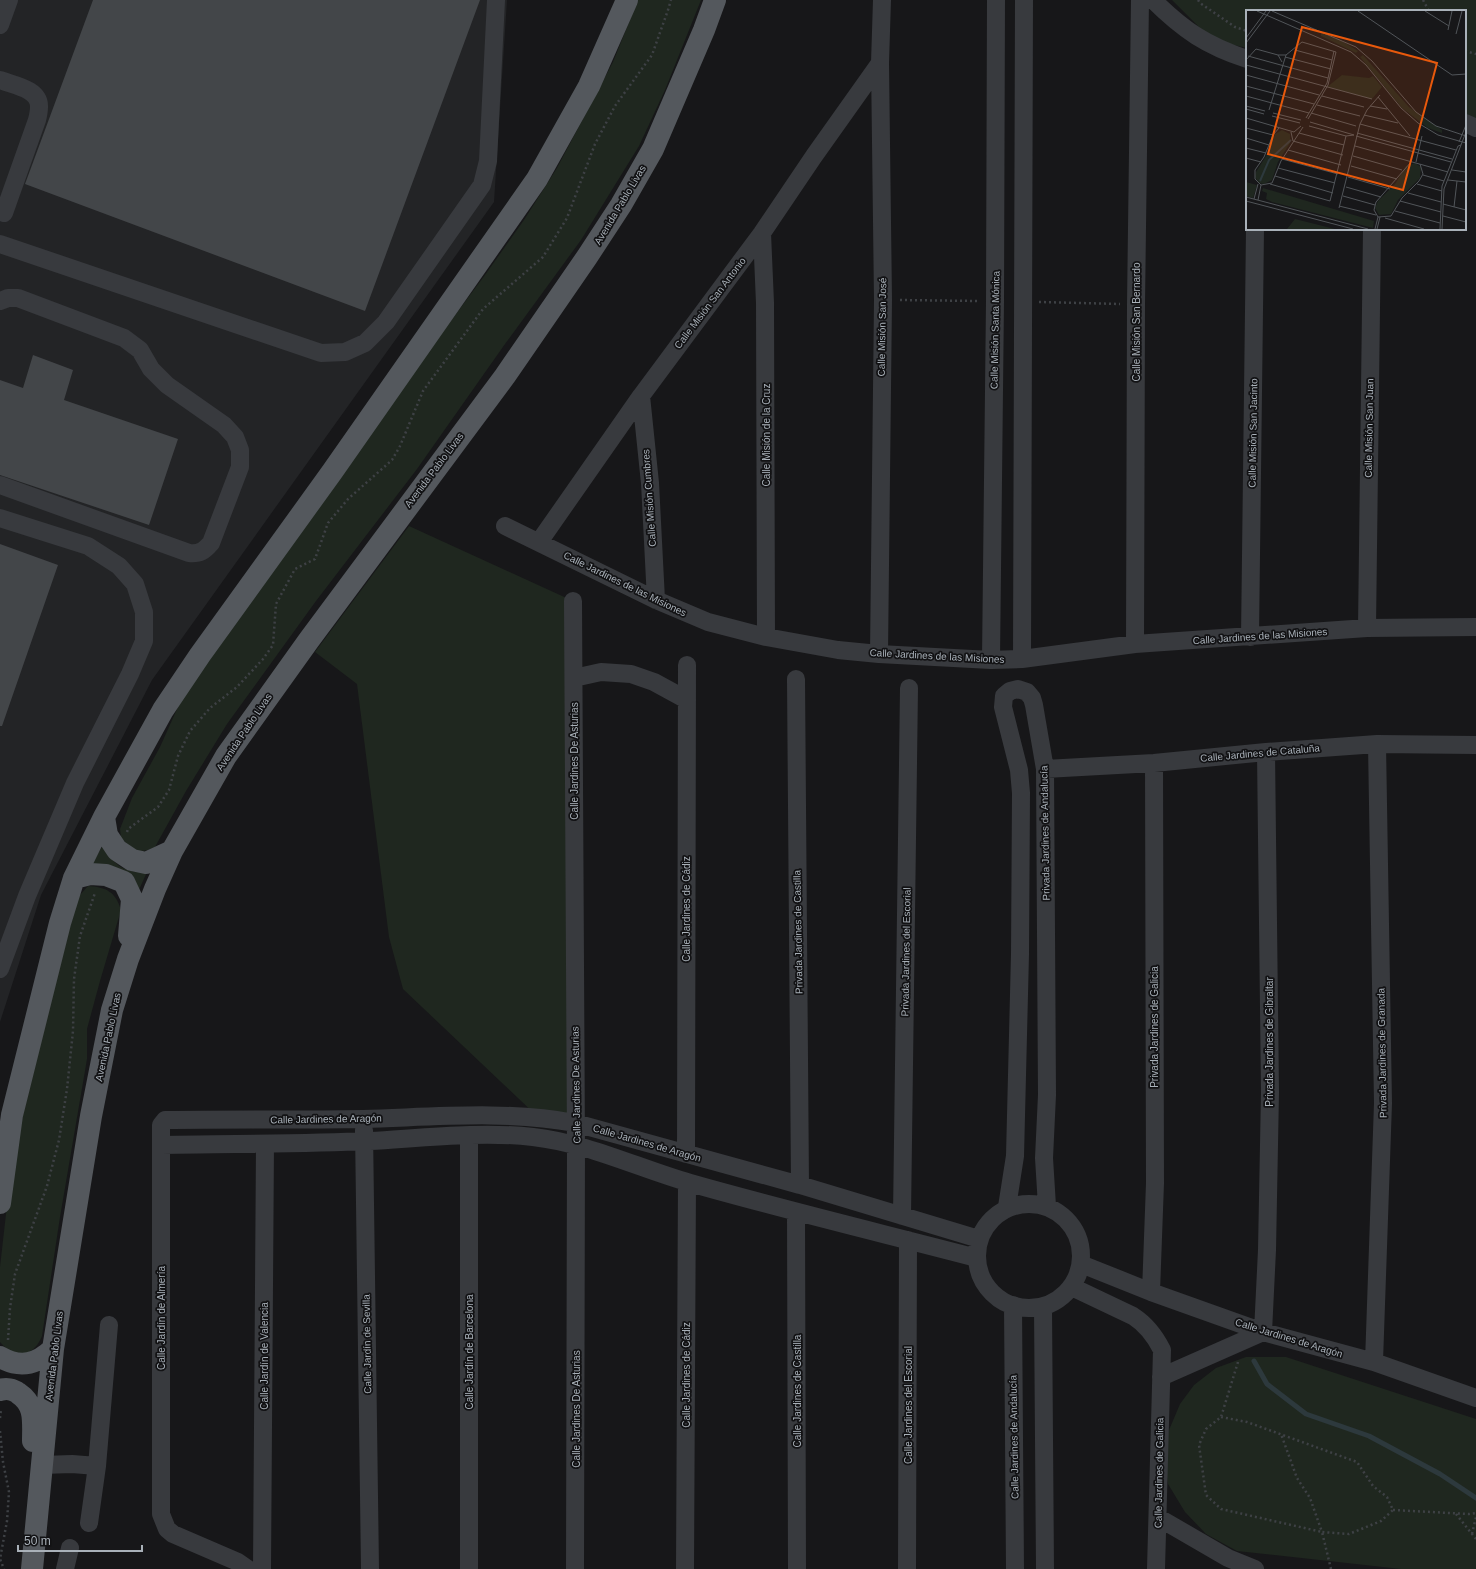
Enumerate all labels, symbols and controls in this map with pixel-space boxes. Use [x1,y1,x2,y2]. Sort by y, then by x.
inset map [1246,10,1466,230]
street label: Avenida Pablo Livas [592,163,648,247]
street label: Calle Misión San Antonio [672,255,748,351]
street label: Calle Misión San Bernardo [1131,262,1142,381]
street label: Calle Misión Santa Mónica [988,270,1002,389]
street label: Calle Misión San José [876,277,888,377]
street label: Calle Misión San Jacinto [1247,378,1259,488]
street label: Calle Misión San Juan [1363,378,1375,478]
street label: Calle Misión de la Cruz [761,384,772,486]
street label: Avenida Pablo Livas [402,431,466,509]
street label: Calle Misión Cumbres [640,449,658,547]
street label: Calle Jardines de las Misiones [562,549,688,619]
street label: Calle Jardines de las Misiones [1192,626,1328,646]
street label: Calle Jardines de las Misiones [869,647,1005,665]
street label: Avenida Pablo Livas [214,691,274,773]
street label: Calle Jardines De Asturias [569,702,580,820]
street label: Calle Jardines de Cataluña [1200,742,1321,764]
street label: Privada Jardines de Andalucía [1038,765,1052,901]
street label: Calle Jardines de Cádiz [681,856,692,962]
street label: Privada Jardines de Castilla [791,870,805,994]
street label: Privada Jardines del Escorial [899,887,913,1017]
street label: Privada Jardines de Galicia [1149,966,1160,1088]
street label: Privada Jardines de Gibraltar [1264,977,1275,1107]
street label: Privada Jardines de Granada [1375,987,1389,1118]
street label: Avenida Pablo Livas [93,992,123,1082]
street label: Calle Jardines De Asturias [569,1026,583,1144]
street label: Calle Jardines de Aragón [270,1113,382,1125]
street label: Calle Jardines de Aragón [592,1122,702,1164]
street label: Calle Jardín de Almería [156,1266,167,1370]
street label: Calle Jardín de Sevilla [361,1294,373,1394]
street label: Calle Jardín de Barcelona [464,1294,475,1410]
street label: Calle Jardín de Valencia [259,1302,270,1410]
street label: Avenida Pablo Livas [43,1310,65,1402]
street label: Calle Jardines de Aragón [1234,1316,1344,1360]
street label: Calle Jardines de Cádiz [681,1322,692,1428]
street label: Calle Jardines de Castilla [792,1334,803,1447]
street label: Calle Jardines del Escorial [903,1346,914,1464]
street label: Calle Jardines De Asturias [571,1350,582,1468]
street label: Calle Jardines de Andalucía [1007,1374,1021,1499]
street label: Calle Jardines de Galicia [1153,1417,1165,1528]
scale bar [18,1527,142,1553]
text: 50 m [24,1534,51,1548]

